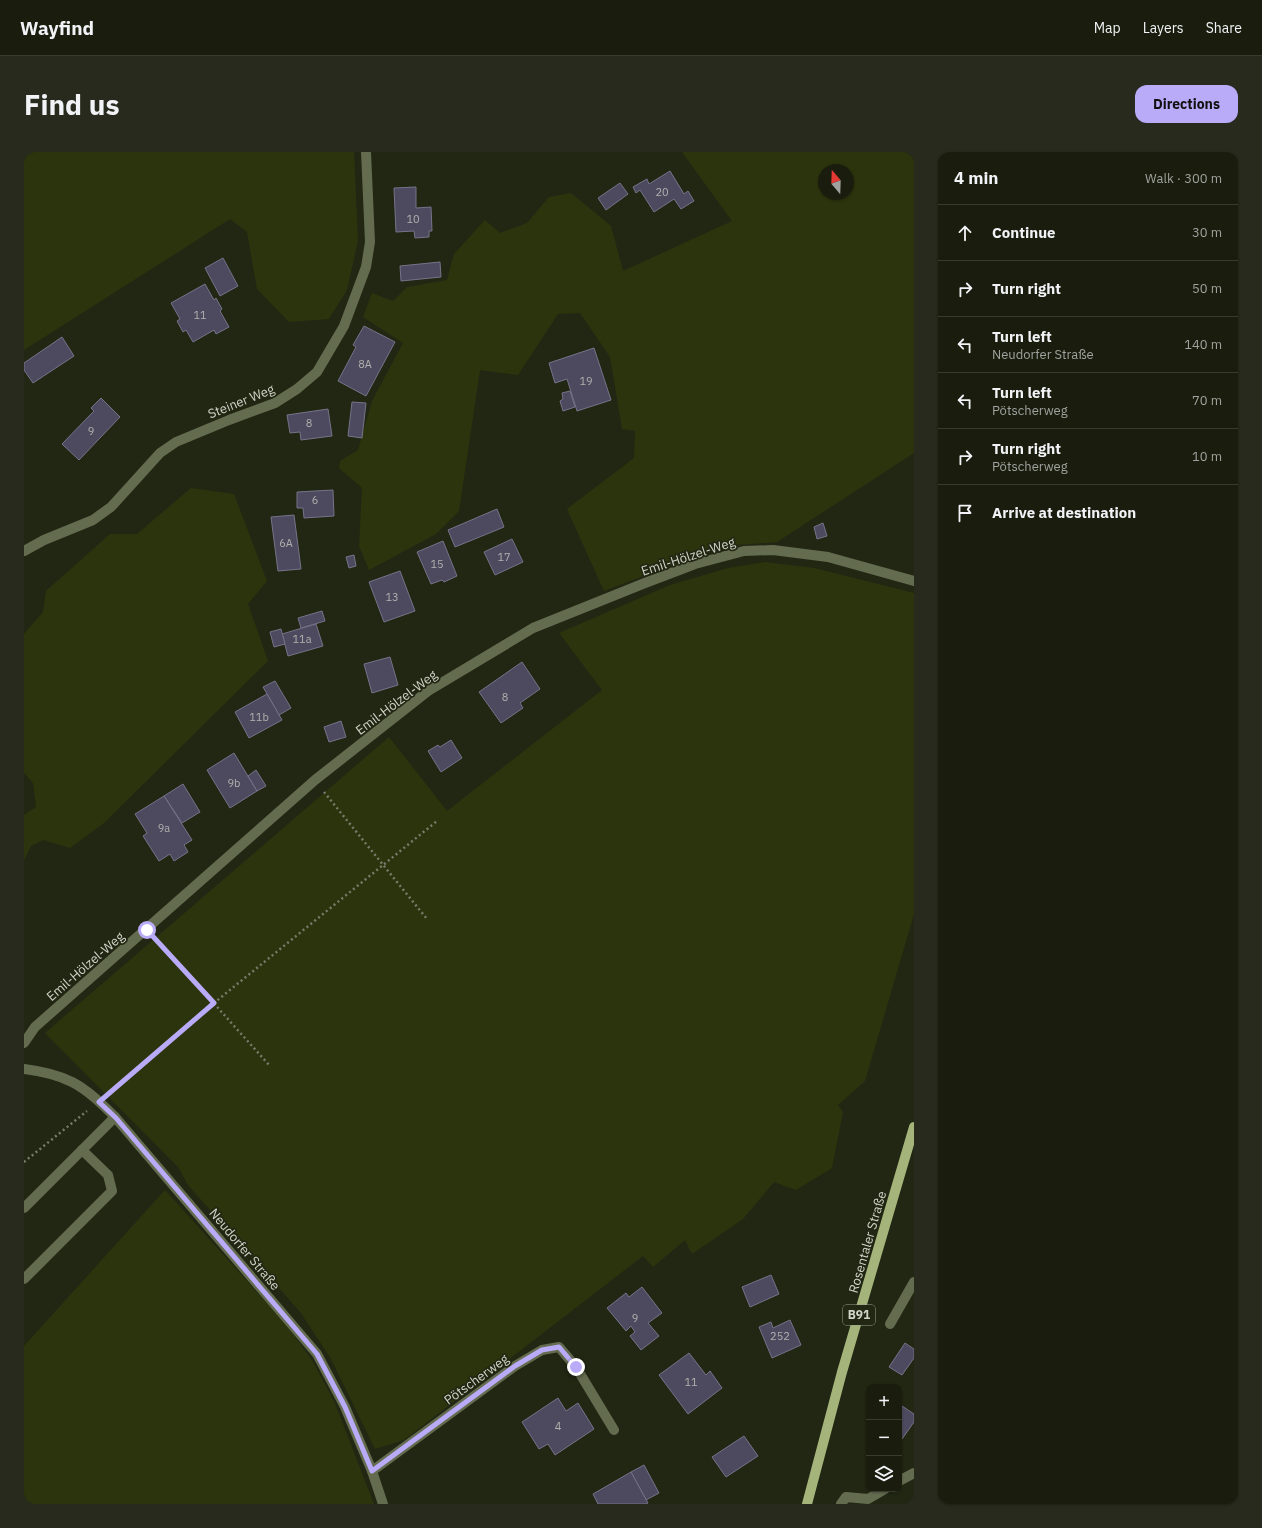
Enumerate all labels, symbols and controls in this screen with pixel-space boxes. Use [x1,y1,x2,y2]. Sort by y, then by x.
text: Wayfind [20,16,94,40]
text: Map [1094,19,1121,37]
text: Layers [1143,19,1184,37]
text: Share [1206,19,1242,37]
button: Directions [1135,85,1238,123]
text: Find us [24,86,120,123]
north arrow [818,164,854,200]
text: 4 min [954,167,998,189]
text: Walk · 300 m [1145,170,1222,187]
house number: 20 [655,185,669,199]
house number: 10 [406,212,420,226]
icon: ahead [954,222,976,244]
text: Continue [992,223,1056,242]
text: 30 m [1192,224,1222,241]
icon: right [954,278,976,300]
text: Turn right [992,279,1061,298]
text: 50 m [1192,280,1222,297]
house number: 11 [193,308,207,322]
text: Turn left [992,327,1052,346]
icon: left [954,334,976,356]
text: 140 m [1184,336,1222,353]
text: Neudorfer Straße [992,346,1094,363]
house number: 8A [358,357,372,371]
house number: 19 [579,374,593,388]
street label: Steiner Weg [205,380,277,422]
text: Turn left [992,383,1052,402]
icon: left [954,390,976,412]
text: 70 m [1192,392,1222,409]
text: Pötscherweg [992,402,1068,419]
house number: 8 [306,416,312,430]
house number: 9 [88,424,94,438]
text: Turn right [992,439,1061,458]
icon: right [954,446,976,468]
text: 10 m [1192,448,1222,465]
text: Pötscherweg [992,458,1068,475]
house number: 6 [312,493,318,507]
icon: arrive [954,502,976,524]
text: Arrive at destination [992,503,1136,522]
street label: Emil-Hölzel-Weg [639,533,737,580]
house number: 6A [279,536,293,550]
house number: 17 [497,550,511,564]
house number: 15 [430,557,444,571]
house number: 13 [385,590,399,604]
house number: 11a [292,632,312,646]
street label: Emil-Hölzel-Weg [352,666,441,739]
house number: 8 [502,690,508,704]
house number: 11b [249,710,269,724]
house number: 9b [228,776,240,790]
house number: 9a [158,821,170,835]
route start [138,921,156,939]
street label: Emil-Hölzel-Weg [43,928,128,1005]
street label: Rosentaler Straße [845,1189,890,1295]
street label: Neudorfer Straße [205,1205,284,1294]
road number: B91 [843,1305,875,1325]
house number: 9 [632,1311,638,1325]
house number: 252 [770,1329,790,1343]
street label: Pötscherweg [441,1350,512,1409]
route end [567,1358,585,1376]
house number: 11 [684,1375,698,1389]
map controls [866,1384,902,1492]
button: + [866,1384,902,1420]
house number: 4 [555,1419,562,1433]
button: − [866,1420,902,1456]
button: layers [866,1456,902,1492]

